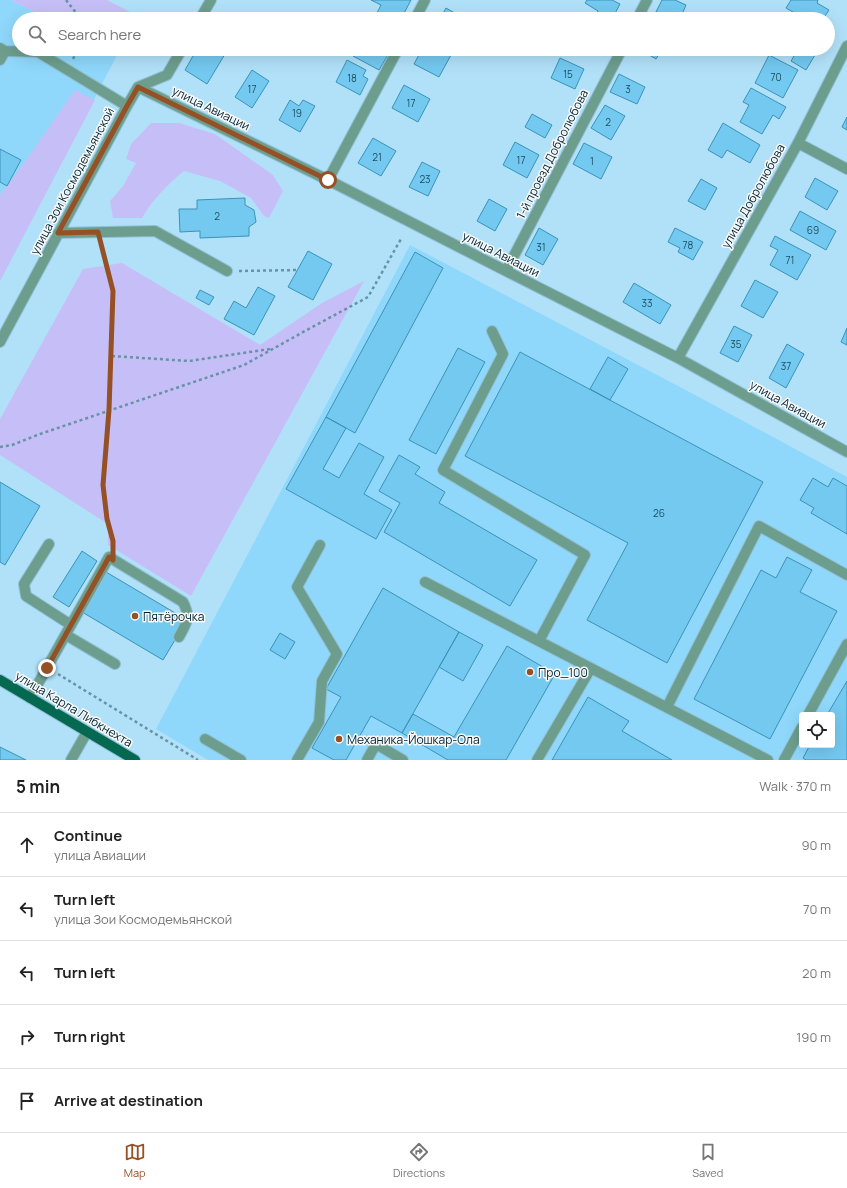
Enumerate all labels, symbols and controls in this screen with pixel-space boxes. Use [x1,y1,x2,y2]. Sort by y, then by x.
search box [12,12,835,56]
icon: search [26,23,48,45]
text: Search here [58,24,141,45]
house number: 15 [563,67,573,81]
house number: 70 [770,70,782,84]
house number: 18 [347,71,357,85]
street label: улица Авиации [169,82,253,134]
house number: 17 [248,82,256,96]
house number: 3 [625,82,631,96]
street label: 1-й проезд Добролюбова [513,87,591,221]
house number: 17 [407,96,415,110]
street label: улица Зои Космодемьянской [26,104,118,258]
house number: 19 [292,106,302,120]
house number: 2 [605,115,611,129]
street label: улица Добролюбова [717,141,789,251]
house number: 21 [372,150,382,164]
house number: 17 [517,153,525,167]
house number: 1 [590,155,594,167]
route start [319,171,337,189]
house number: 23 [419,172,431,186]
house number: 2 [214,209,220,223]
house number: 69 [807,223,819,237]
street label: улица Авиации [459,227,543,281]
house number: 78 [683,238,694,252]
house number: 31 [536,240,546,254]
house number: 71 [786,253,794,267]
house number: 33 [641,296,653,310]
house number: 35 [730,337,742,351]
house number: 37 [781,359,791,373]
street label: улица Авиации [747,376,829,432]
house number: 26 [653,506,665,520]
place label: Пятёрочка [143,608,204,625]
marker: Пятёрочка [130,611,140,621]
route end [38,659,56,677]
place label: Про_100 [538,664,588,681]
street label: улица Карла Либкнехта [12,667,136,751]
marker: Про_100 [525,667,535,677]
map controls [799,712,835,748]
button: locate [799,712,835,748]
place label: Механика-Йошкар-Ола [347,731,480,748]
marker: Механика-Йошкар-Ола [334,734,344,744]
text: 5 min [16,775,60,798]
text: Walk · 370 m [759,777,831,795]
text: Continue [54,825,122,846]
icon: ahead [16,834,38,856]
text: 90 m [801,836,831,854]
text: улица Авиации [54,846,146,864]
text: Turn left [54,889,116,910]
icon: left [16,898,38,920]
text: 70 m [803,900,831,918]
text: улица Зои Космодемьянской [54,910,232,928]
icon: left [16,962,38,984]
text: Turn left [54,962,116,983]
text: 20 m [802,964,831,982]
icon: right [16,1026,38,1048]
text: Turn right [54,1026,125,1047]
text: 190 m [796,1028,831,1046]
icon: arrive [16,1090,38,1112]
text: Arrive at destination [54,1090,203,1111]
tab: Map [124,1141,146,1180]
tab: Directions [393,1141,445,1180]
tab: Saved [692,1141,723,1180]

